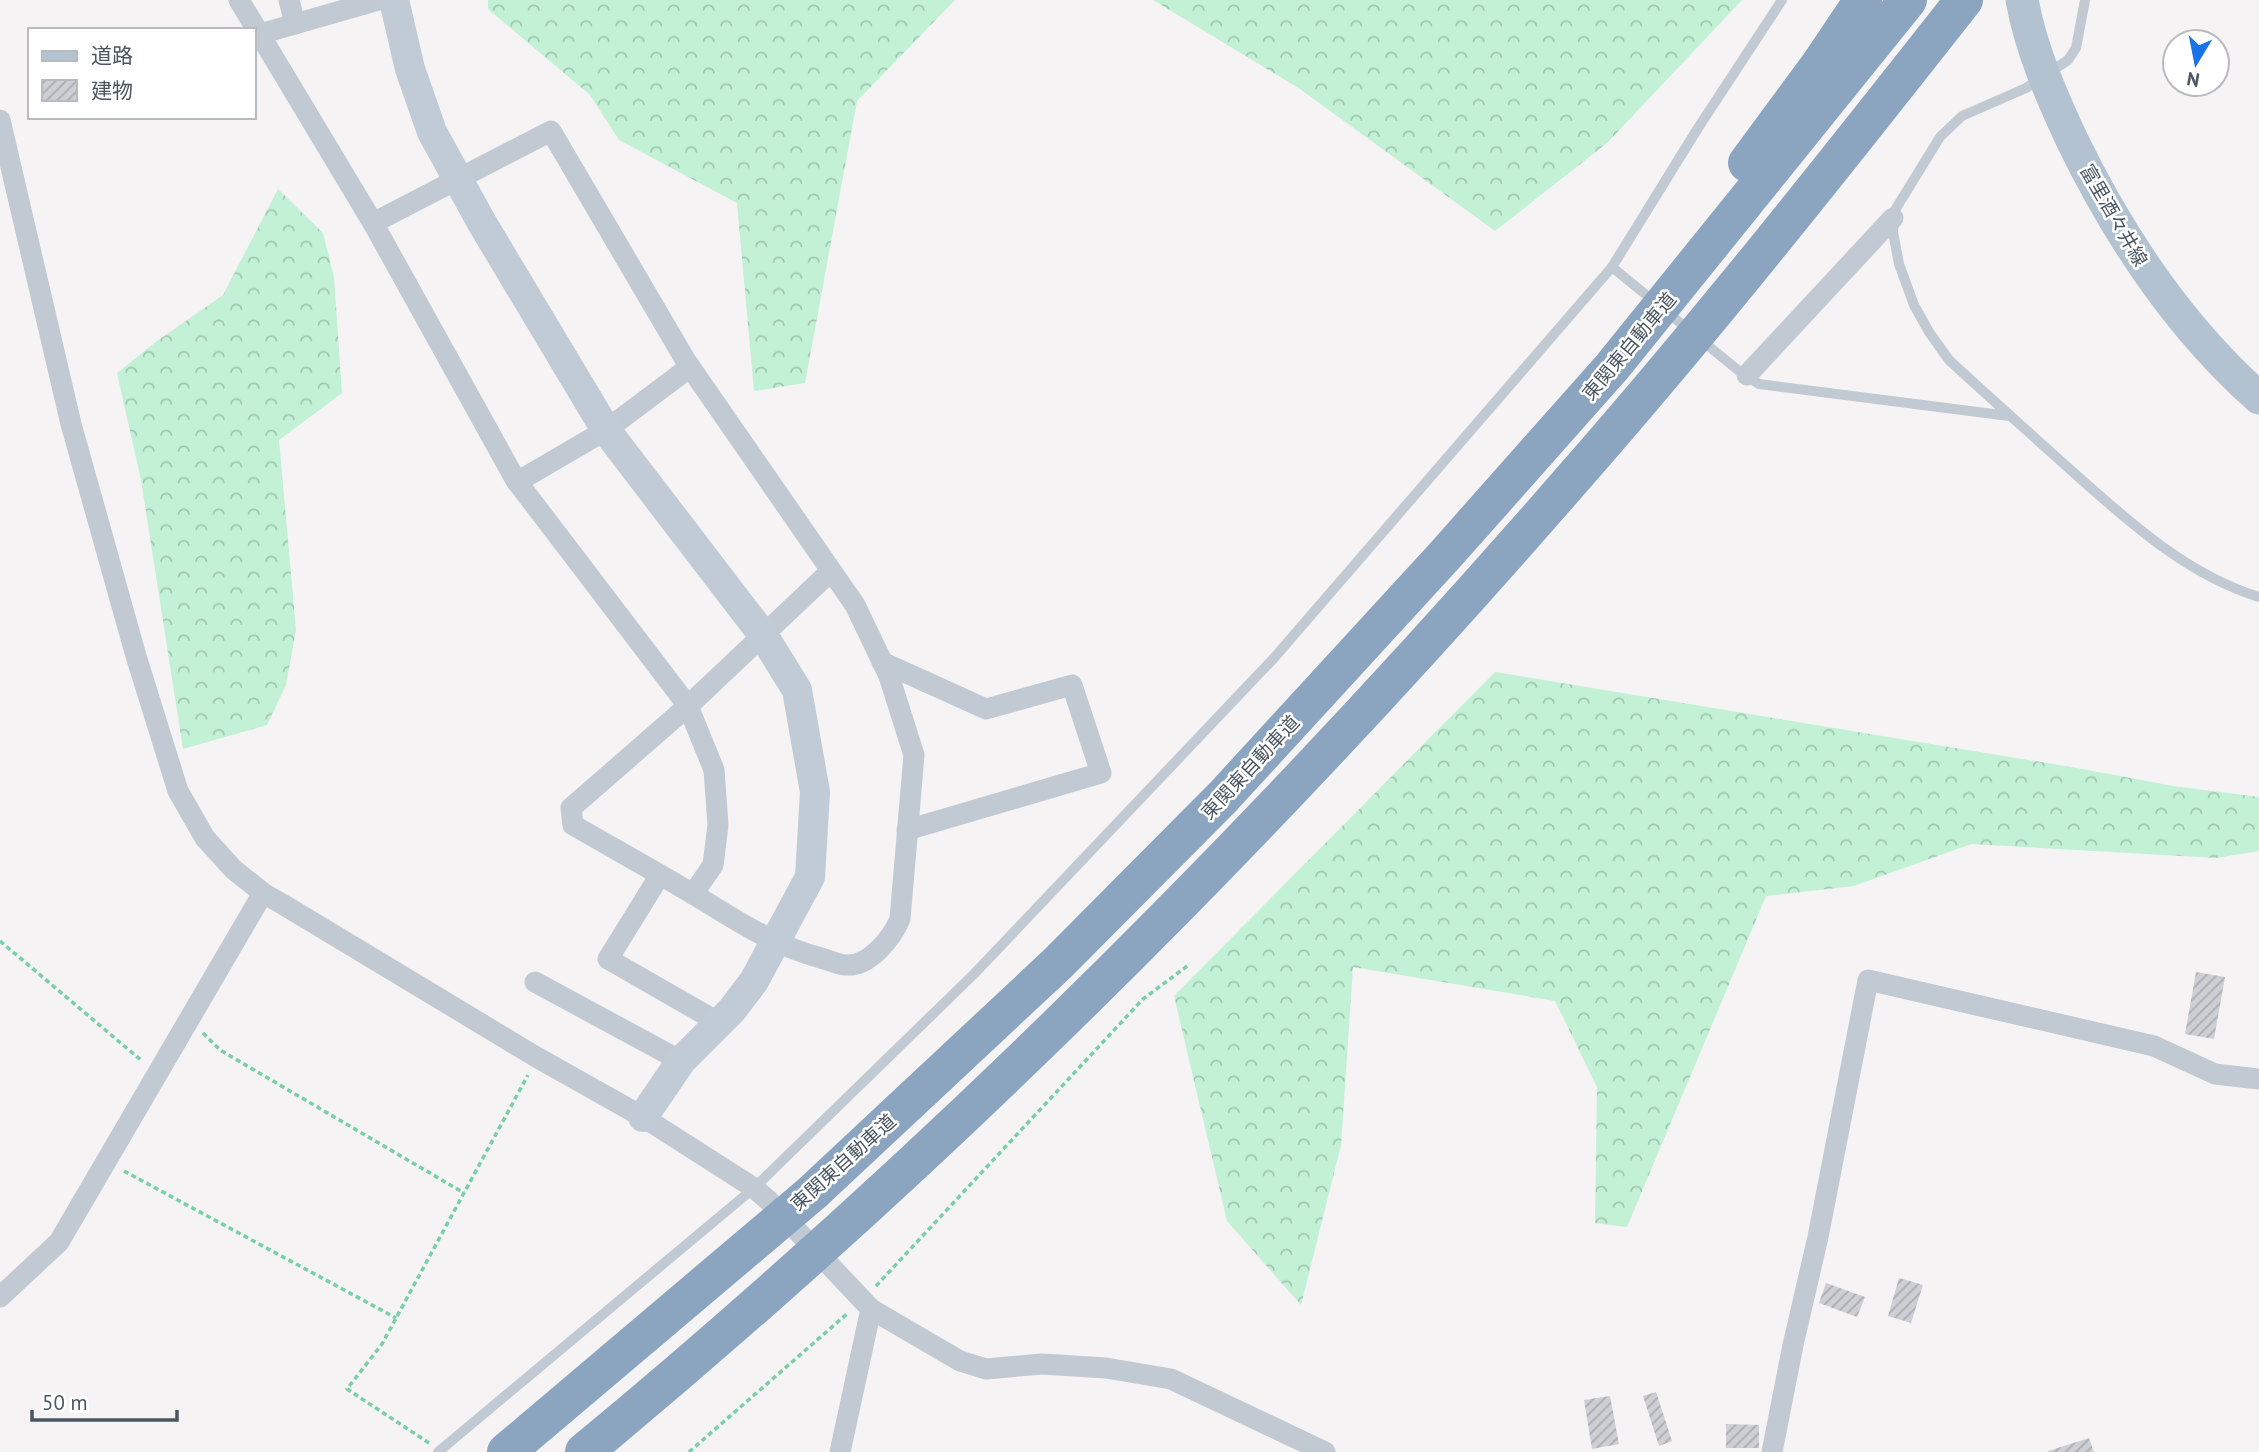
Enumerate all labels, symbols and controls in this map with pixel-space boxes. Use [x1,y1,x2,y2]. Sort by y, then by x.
legend [28,28,256,119]
north arrow [2161,28,2231,98]
text: 道路 [91,42,133,69]
text: N [2185,67,2201,93]
text: 建物 [91,77,133,104]
street label: 富里酒々井線 [2075,160,2153,270]
street label: 東関東自動車道 [1577,287,1681,405]
street label: 東関東自動車道 [1196,710,1304,824]
street label: 東関東自動車道 [786,1109,900,1215]
scale bar [32,1378,177,1422]
text: 50 m [42,1389,88,1416]

